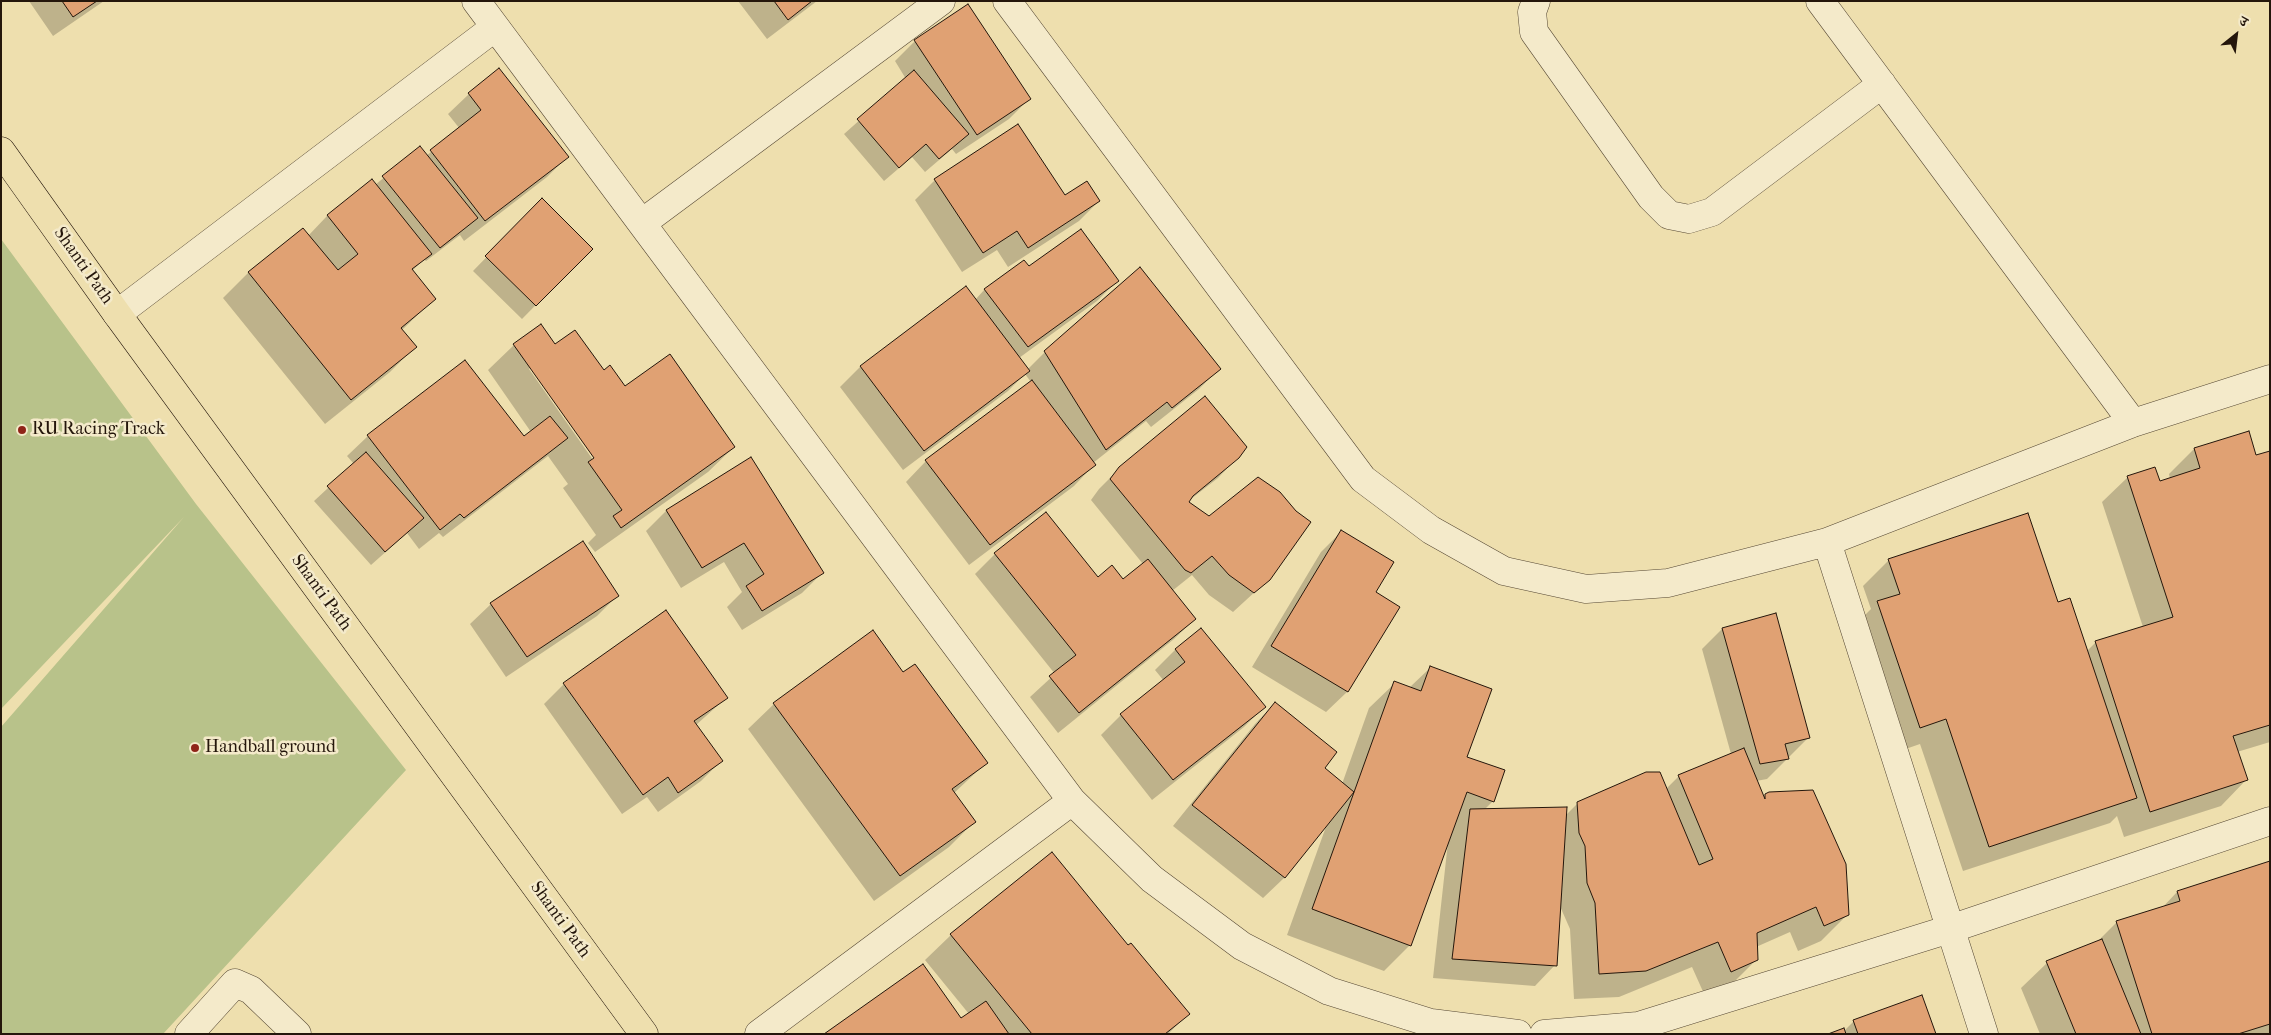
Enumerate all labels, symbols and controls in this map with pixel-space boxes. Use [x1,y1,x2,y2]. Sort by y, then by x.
north arrow [2211,10,2261,60]
text: उ [2236,12,2251,31]
street label: Shanti Path [49,223,117,309]
place label: RU Racing Track [32,419,165,441]
marker: RU Racing Track [16,424,28,436]
street label: Shanti Path [286,551,356,635]
place label: Handball ground [205,737,336,759]
marker: Handball ground [189,742,201,754]
street label: Shanti Path [525,878,595,962]

